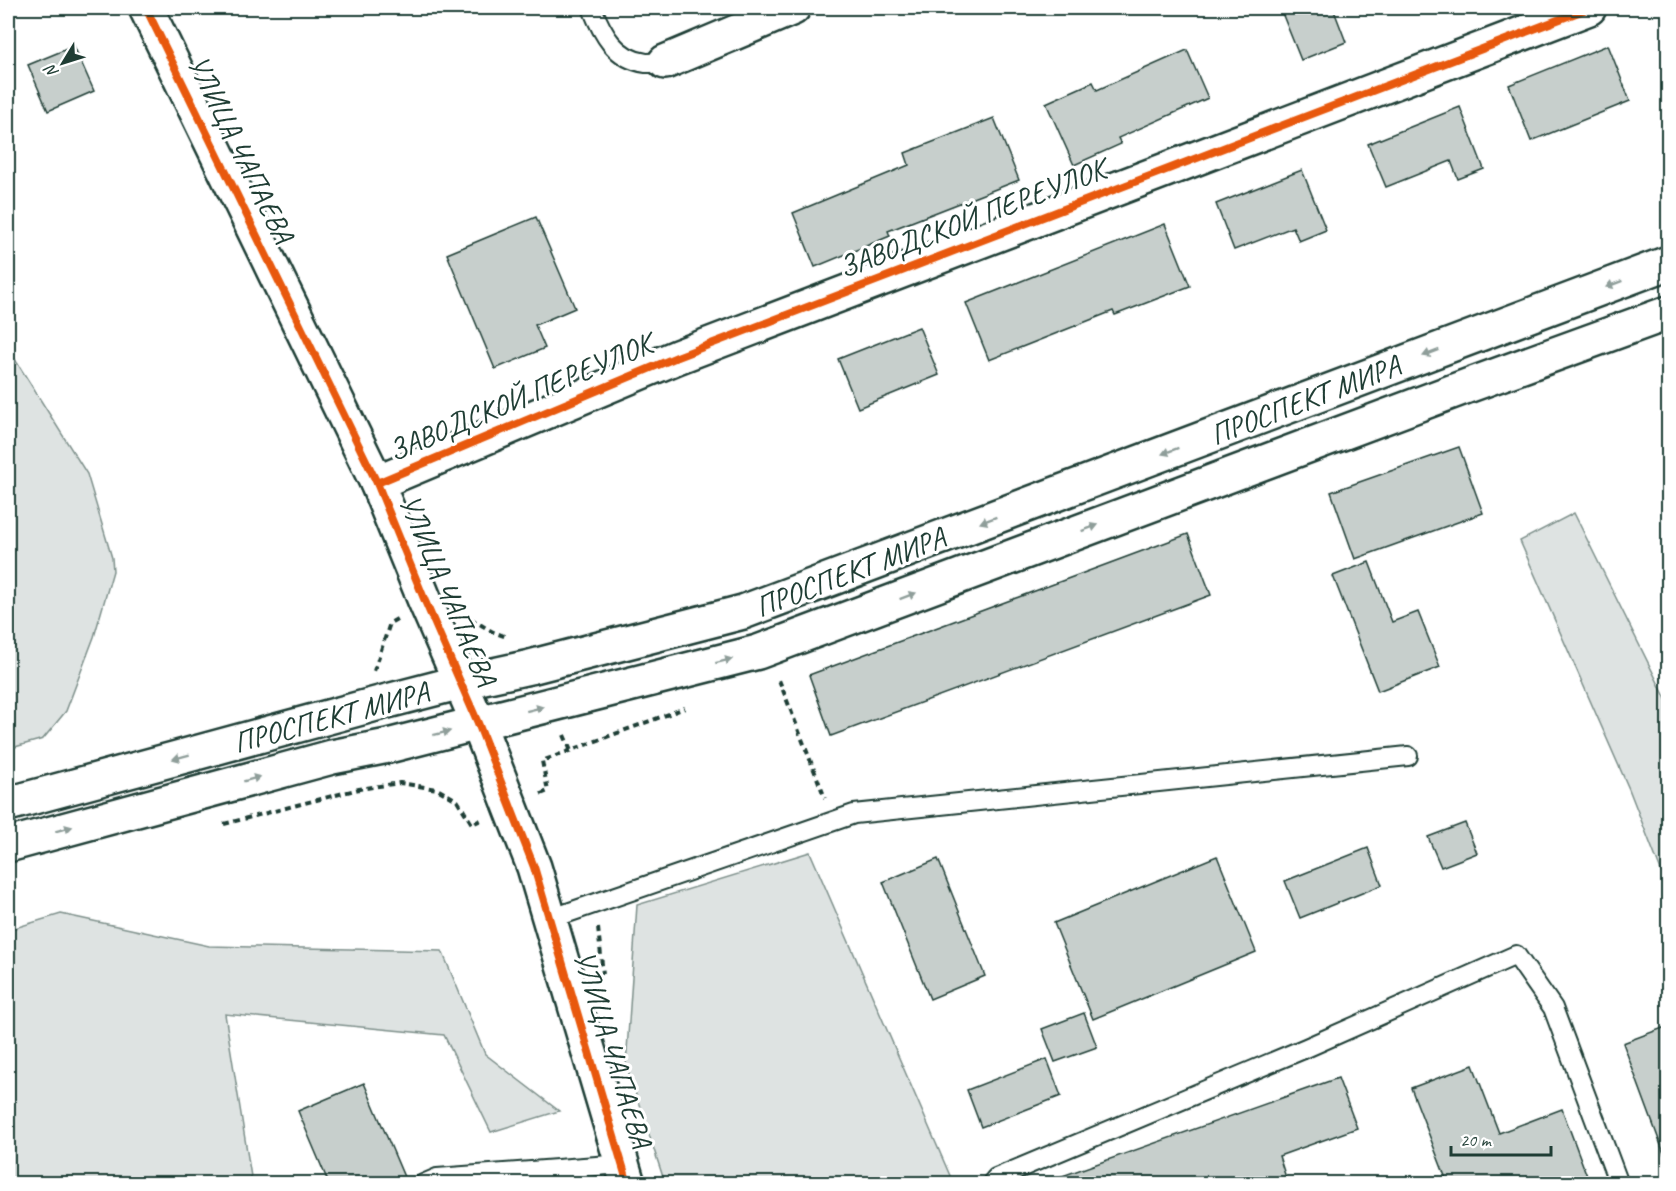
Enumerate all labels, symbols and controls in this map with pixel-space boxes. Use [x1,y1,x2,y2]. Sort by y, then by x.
north arrow [33,33,93,93]
street label: УЛИЦА ЧАПАЕВА [179,49,304,251]
text: N [39,59,63,82]
street label: ЗАВОДСКОЙ ПЕРЕУЛОК [833,147,1117,286]
one-way arrow [1605,280,1623,289]
street label: ЗАВОДСКОЙ ПЕРЕУЛОК [382,322,663,470]
street label: ПРОСПЕКТ МИРА [1205,346,1407,454]
one-way arrow [1422,348,1440,358]
one-way arrow [1161,447,1179,456]
street label: УЛИЦА ЧАПАЕВА [391,489,506,693]
one-way arrow [979,515,997,525]
street label: ПРОСПЕКТ МИРА [750,518,952,626]
one-way arrow [1082,522,1100,532]
one-way arrow [899,591,917,601]
one-way arrow [715,656,733,665]
street label: ПРОСПЕКТ МИРА [229,672,435,761]
one-way arrow [526,704,544,713]
one-way arrow [432,727,451,737]
one-way arrow [172,752,190,762]
one-way arrow [243,773,261,783]
one-way arrow [55,824,73,834]
street label: УЛИЦА ЧАПАЕВА [565,946,662,1154]
scale bar [1451,1119,1552,1157]
text: 20 m [1460,1129,1493,1151]

